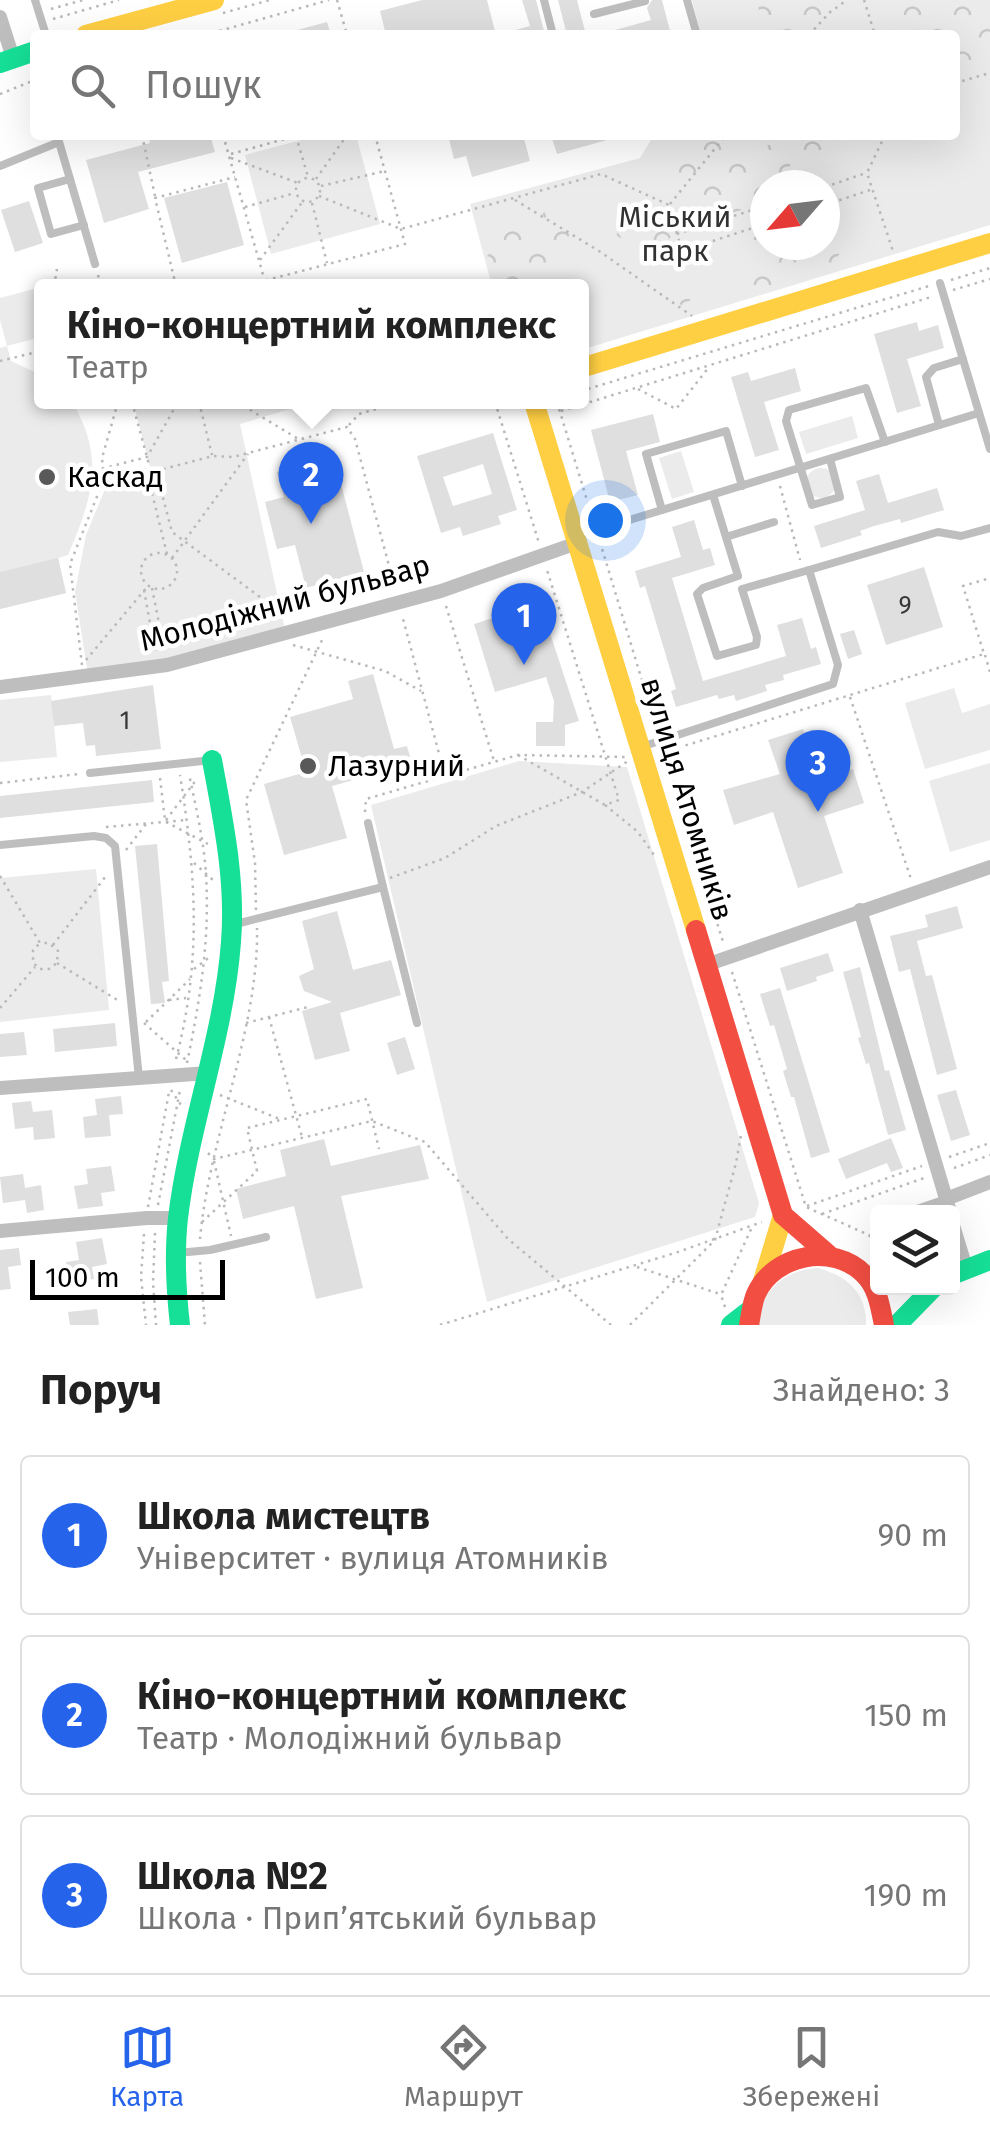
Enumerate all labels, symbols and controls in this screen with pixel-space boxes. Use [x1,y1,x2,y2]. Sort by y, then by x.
search box [30,30,960,140]
icon: search [65,58,120,113]
text: Пошук [145,62,262,108]
north arrow [750,170,840,260]
park label: Міський парк [618,199,732,269]
popup [34,279,589,409]
text: Кіно-концертний комплекс [67,302,556,348]
text: Театр [67,348,149,386]
pin: 2 [278,442,344,524]
place label: Каскад [67,459,163,495]
marker: Каскад [36,466,58,488]
your location [580,495,631,546]
street label: Молодіжний бульвар [136,547,434,659]
pin: 1 [492,582,556,665]
house number: 9 [898,591,912,621]
street label: вулиця Атомників [633,673,741,925]
house number: 1 [120,706,130,736]
pin: 3 [786,730,850,812]
place label: Лазурний [328,748,465,784]
marker: Лазурний [297,755,319,777]
map controls [870,1205,960,1295]
button: layers [870,1205,960,1295]
scale bar [30,1255,225,1300]
text: 100 m [45,1261,120,1294]
text: Поруч [40,1365,162,1415]
text: Знайдено: 3 [773,1371,950,1409]
text: Школа мистецтв [137,1493,430,1539]
text: 1 [67,1516,82,1554]
text: 90 m [877,1516,948,1554]
text: Університет · вулиця Атомників [137,1539,609,1577]
text: Кіно-концертний комплекс [137,1673,627,1719]
text: 2 [66,1696,83,1734]
text: 150 m [864,1696,948,1734]
text: Театр · Молодіжний бульвар [137,1719,562,1757]
text: Школа №2 [137,1853,328,1899]
text: 3 [66,1876,83,1914]
text: 190 m [864,1876,948,1914]
text: Школа · Припʼятський бульвар [137,1899,597,1937]
tab: Карта [110,2020,184,2113]
tab: Маршрут [404,2020,523,2113]
tab: Збережені [743,2020,880,2113]

